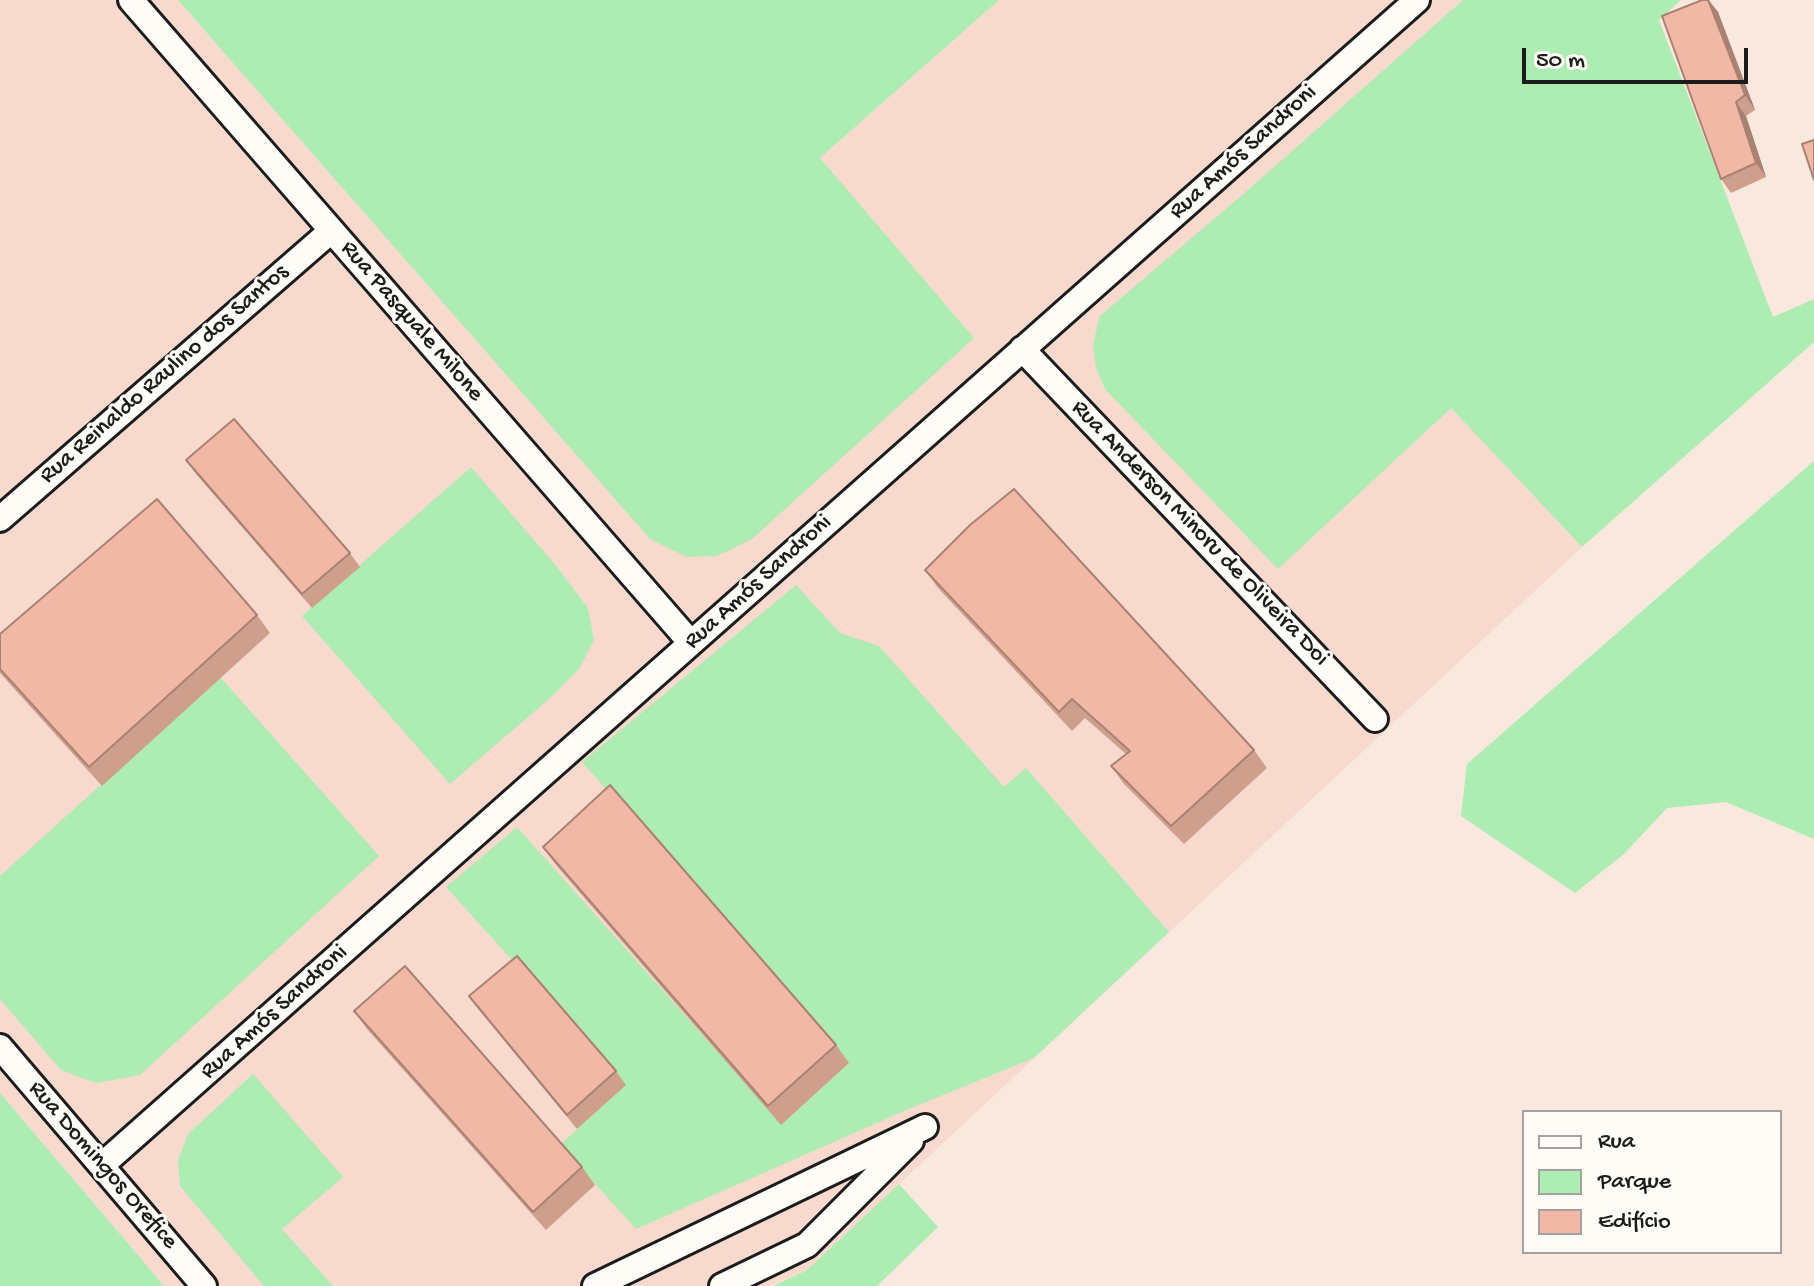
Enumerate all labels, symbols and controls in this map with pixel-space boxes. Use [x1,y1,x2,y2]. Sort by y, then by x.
scale bar [1526,32,1752,82]
text: 50 m [1536,47,1585,76]
street label: Rua Amós Sandroni [1164,79,1324,227]
street label: Rua Pasquale Milone [333,236,489,408]
street label: Rua Reinaldo Raulino dos Santos [35,259,295,491]
street label: Rua Anderson Minoru de Oliveira Doi [1064,395,1334,673]
street label: Rua Amós Sandroni [679,509,839,657]
street label: Rua Amós Sandroni [195,939,355,1087]
street label: Rua Domingos Orefice [21,1076,183,1256]
legend [1522,1110,1782,1254]
text: Rua [1598,1128,1635,1157]
text: Parque [1598,1168,1671,1197]
text: Edifício [1598,1208,1671,1237]

